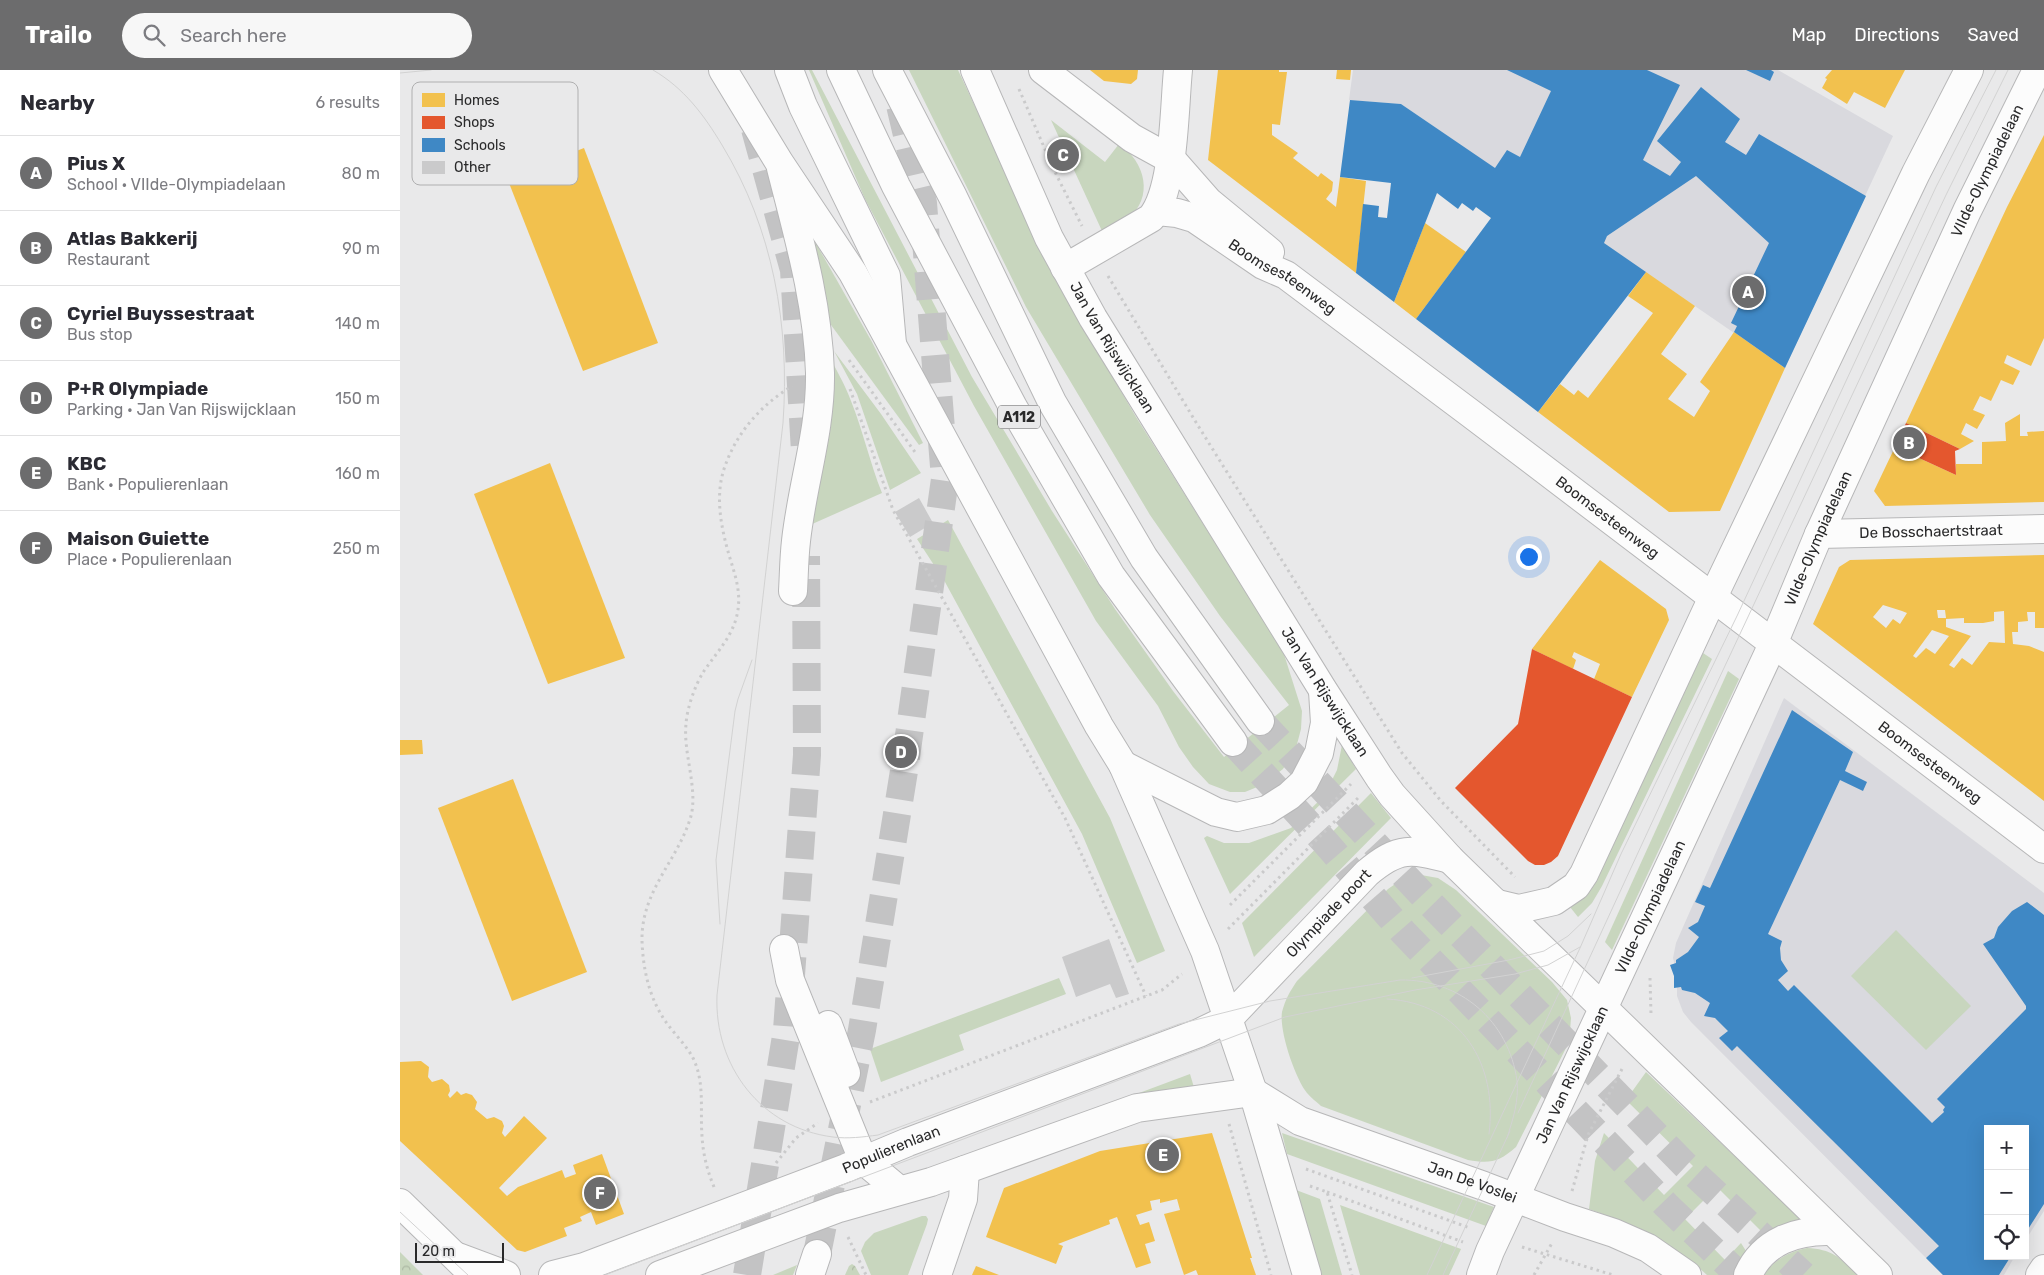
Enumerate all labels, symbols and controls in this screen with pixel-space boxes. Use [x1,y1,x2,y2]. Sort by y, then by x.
search box [122,13,472,58]
text: Trailo [25,21,92,49]
icon: search [140,21,168,49]
text: Search here [180,24,287,47]
text: Map [1791,24,1826,46]
text: Directions [1854,24,1940,46]
text: Saved [1968,24,2019,46]
legend [412,82,578,185]
text: Nearby [20,90,95,115]
text: Homes [454,92,499,109]
text: 6 results [315,93,380,112]
street label: VIIde-Olympiadelaan [1947,101,2028,240]
text: Shops [454,114,495,131]
pin: C [1047,136,1079,174]
text: Schools [454,137,506,154]
text: Pius X [67,152,125,175]
text: Other [454,159,491,176]
text: A [30,164,42,183]
text: 80 m [342,164,380,183]
text: School · VIIde-Olympiadelaan [67,175,286,194]
text: Atlas Bakkerij [67,227,198,250]
street label: Boomsesteenweg [1225,235,1340,318]
text: B [30,239,42,258]
text: 90 m [342,239,380,258]
text: Restaurant [67,250,150,269]
pin: A [1732,273,1764,311]
street label: Jan Van Rijswijcklaan [1066,279,1158,416]
text: Cyriel Buyssestraat [67,302,254,325]
text: C [30,314,42,333]
text: 140 m [335,314,380,333]
text: Bus stop [67,325,133,344]
text: P+R Olympiade [67,377,208,400]
text: D [30,389,42,408]
text: 150 m [335,389,380,408]
text: Parking · Jan Van Rijswijcklaan [67,400,296,419]
road number: A112 [998,406,1040,428]
pin: B [1893,424,1925,462]
text: KBC [67,452,106,475]
text: E [31,464,41,483]
text: 160 m [335,464,380,483]
street label: VIIde-Olympiadelaan [1781,468,1856,609]
street label: Boomsesteenweg [1552,472,1663,562]
text: Bank · Populierenlaan [67,475,229,494]
street label: De Bosschaertstraat [1859,521,2003,542]
text: Maison Guiette [67,527,209,550]
text: F [31,539,41,558]
text: 250 m [333,539,380,558]
your location [1516,544,1542,570]
text: Place · Populierenlaan [67,550,232,569]
street label: Jan Van Rijswijcklaan [1277,624,1373,760]
street label: Boomsesteenweg [1875,717,1985,807]
pin: D [885,733,917,771]
street label: VIIde-Olympiadelaan [1611,837,1689,977]
street label: Olympiade poort [1282,865,1375,961]
street label: Jan Van Rijswijcklaan [1532,1003,1612,1146]
street label: Populierenlaan [840,1122,943,1178]
map controls [1984,1125,2029,1260]
button: + [1984,1125,2029,1170]
pin: E [1147,1136,1179,1174]
street label: Jan De Voslei [1425,1158,1519,1207]
button: − [1984,1170,2029,1215]
pin: F [584,1174,616,1212]
button: locate [1984,1215,2029,1260]
scale bar [415,1240,504,1263]
text: 20 m [422,1243,455,1260]

